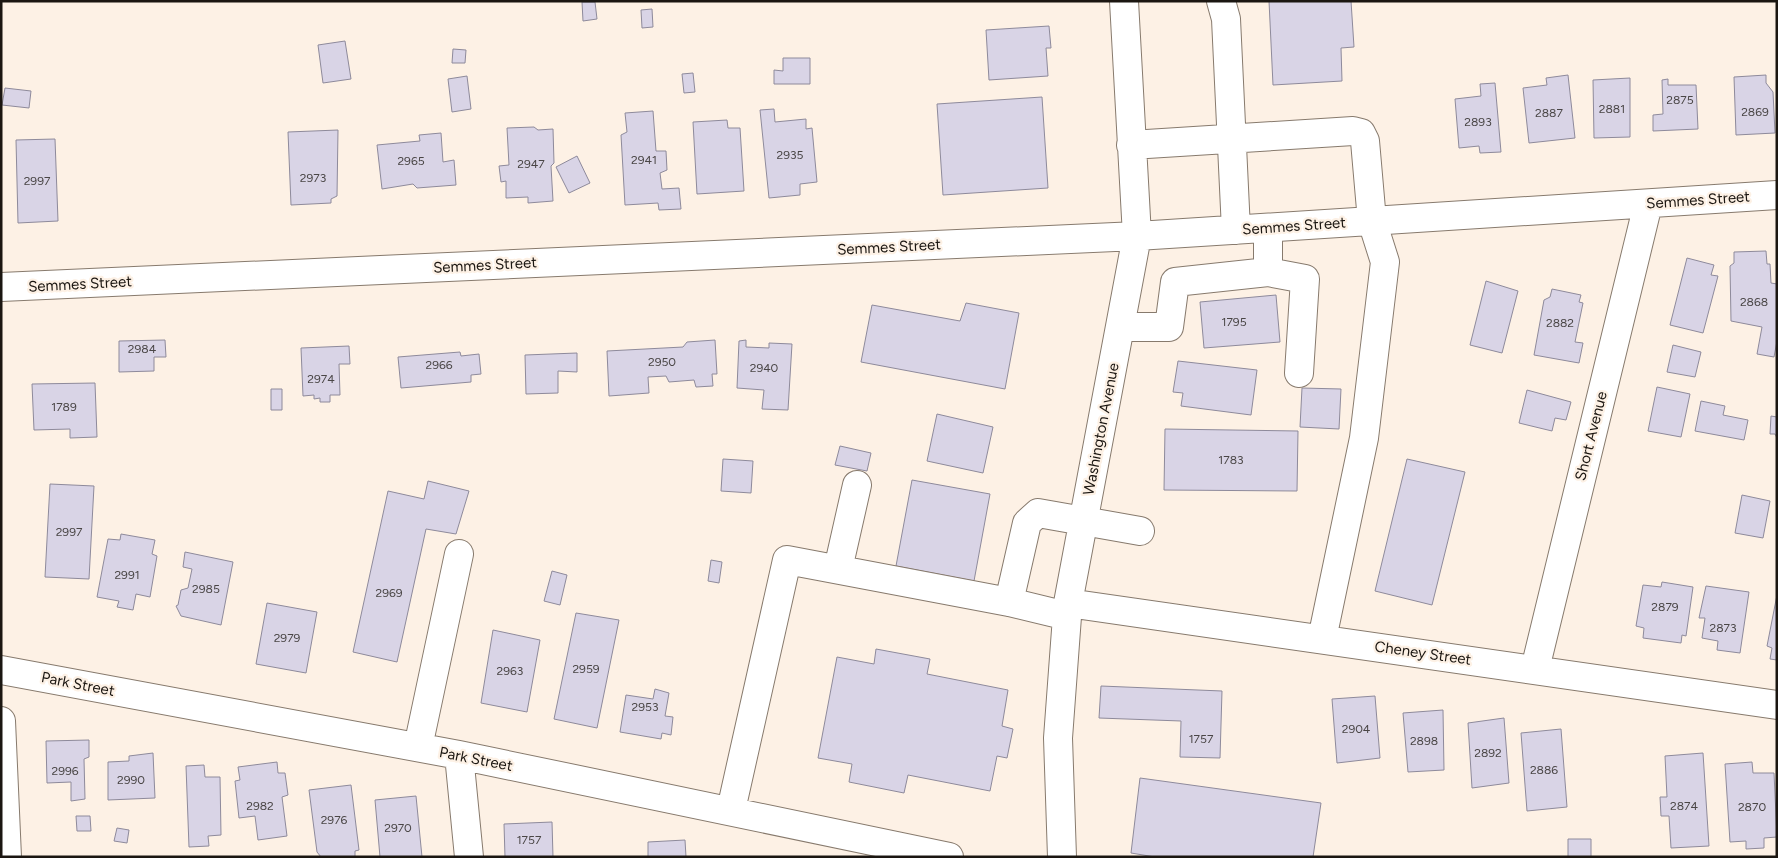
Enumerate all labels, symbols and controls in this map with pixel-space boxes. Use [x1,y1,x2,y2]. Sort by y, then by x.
house number: 2875 [1666,93,1694,107]
house number: 2881 [1599,102,1625,116]
house number: 2869 [1741,105,1769,119]
house number: 2887 [1535,106,1563,120]
house number: 2893 [1464,115,1492,129]
house number: 2935 [777,148,804,162]
house number: 2941 [631,153,657,167]
house number: 2965 [397,154,425,168]
house number: 2947 [517,157,545,171]
house number: 2973 [300,171,326,185]
house number: 2997 [24,174,51,188]
street label: Semmes Street [1646,187,1751,213]
street label: Semmes Street [1242,213,1347,239]
street label: Semmes Street [837,235,942,259]
street label: Semmes Street [433,253,538,277]
street label: Semmes Street [28,272,133,296]
house number: 2868 [1740,295,1768,309]
house number: 1795 [1221,315,1247,329]
house number: 2882 [1546,316,1574,330]
house number: 2984 [128,342,157,356]
house number: 2950 [648,355,676,369]
house number: 2966 [425,358,453,372]
house number: 2940 [750,361,779,375]
street label: Washington Avenue [1079,361,1123,497]
house number: 2974 [307,372,335,386]
street label: Short Avenue [1571,389,1611,483]
house number: 1789 [51,400,77,414]
house number: 1783 [1218,453,1244,467]
house number: 2997 [56,525,83,539]
house number: 2991 [114,568,140,582]
house number: 2985 [192,582,220,596]
house number: 2969 [375,586,403,600]
house number: 2879 [1651,600,1679,614]
house number: 2873 [1709,621,1737,635]
house number: 2979 [274,631,301,645]
street label: Cheney Street [1374,637,1473,669]
house number: 2959 [572,662,600,676]
house number: 2963 [497,664,523,678]
street label: Park Street [40,668,116,700]
house number: 2953 [632,700,658,714]
house number: 2904 [1342,722,1371,736]
house number: 1757 [1189,732,1214,746]
house number: 2898 [1410,734,1438,748]
street label: Park Street [438,743,514,775]
house number: 2892 [1474,746,1502,760]
house number: 2886 [1530,763,1558,777]
house number: 2996 [51,764,79,778]
house number: 2990 [117,773,145,787]
house number: 2982 [246,799,274,813]
house number: 2874 [1670,799,1699,813]
house number: 2870 [1738,800,1766,814]
house number: 2976 [321,813,348,827]
house number: 2970 [384,821,412,835]
house number: 1757 [517,833,542,847]

